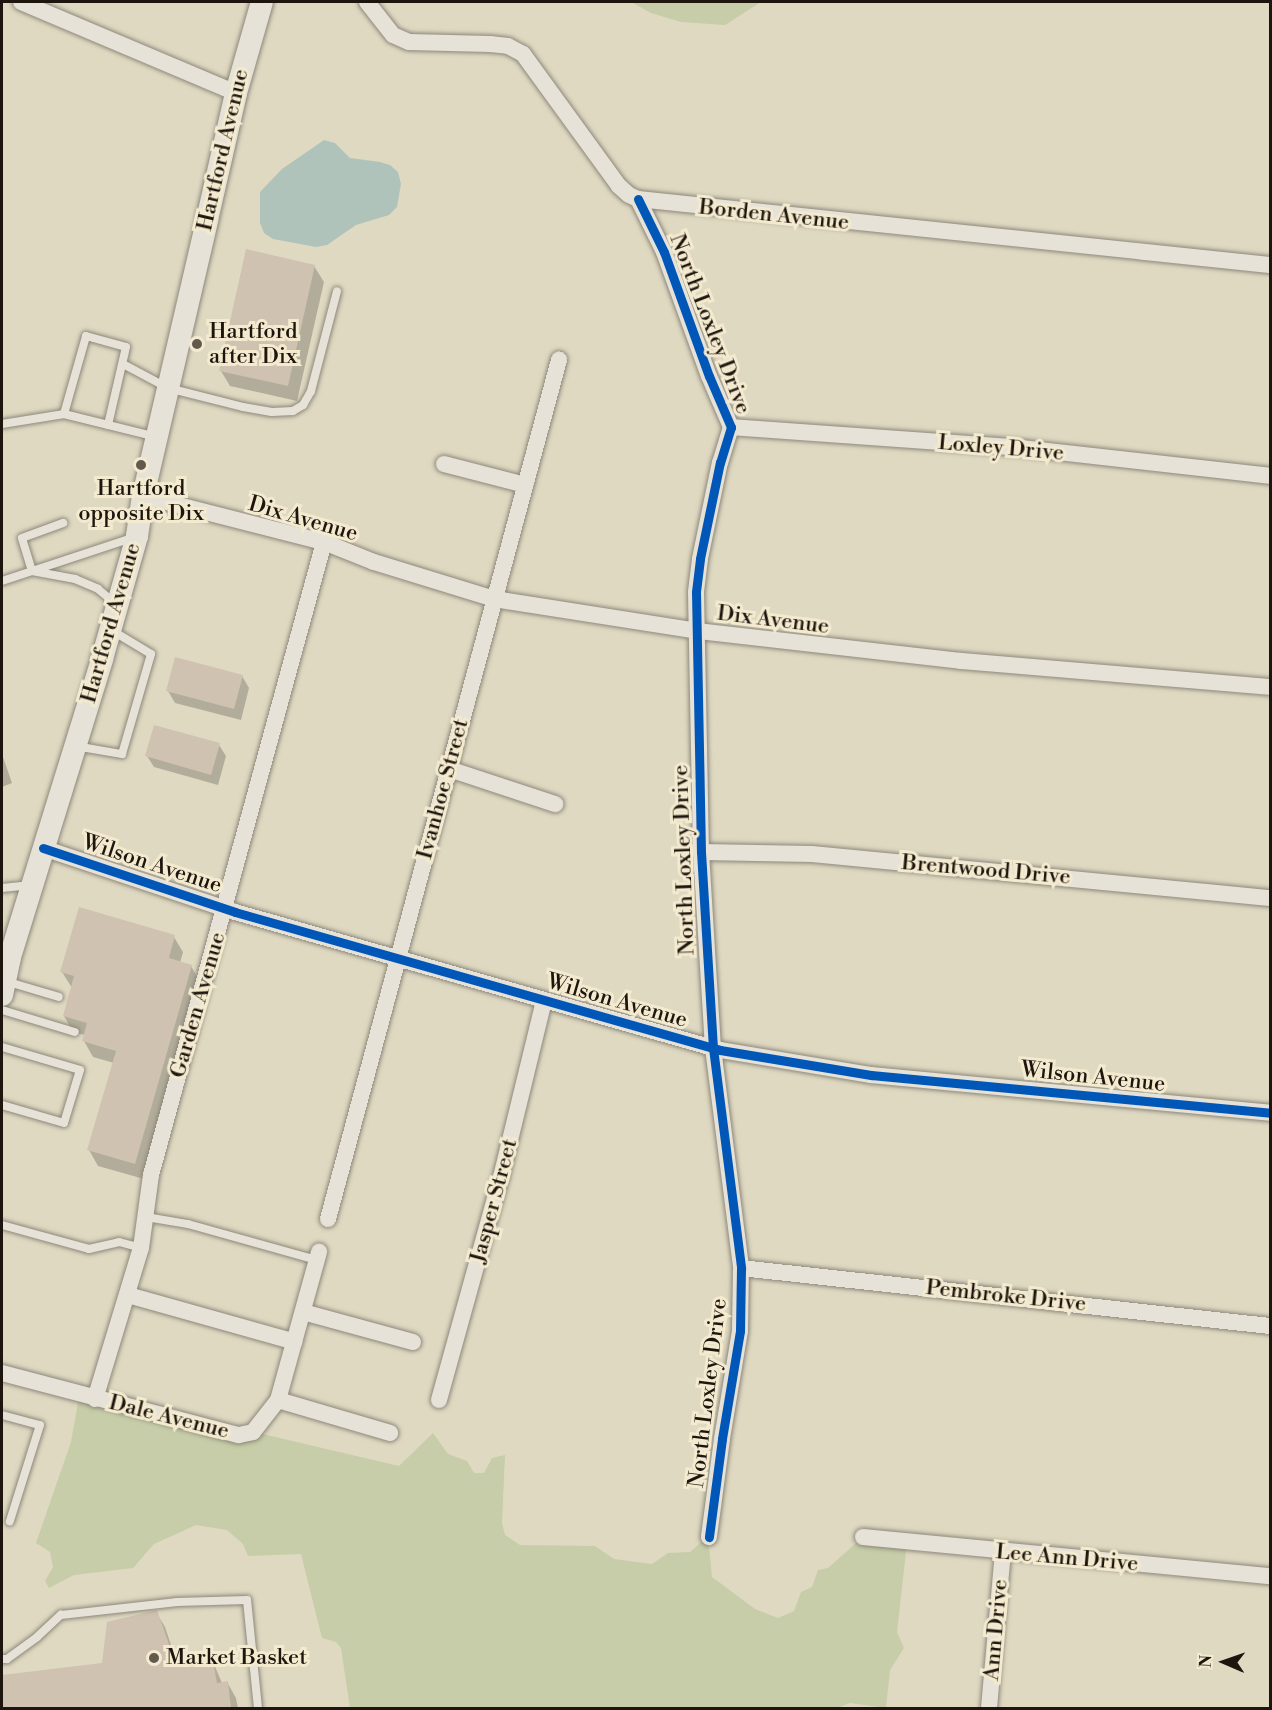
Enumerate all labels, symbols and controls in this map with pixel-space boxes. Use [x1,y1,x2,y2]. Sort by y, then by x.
street label: Hartford Avenue [192,66,254,234]
street label: Borden Avenue [698,194,850,236]
street label: North Loxley Drive [664,230,756,418]
place label: Hartford after Dix [209,318,297,370]
marker: Hartford after Dix [190,337,204,351]
street label: Loxley Drive [937,429,1065,467]
marker: Hartford opposite Dix [134,458,148,472]
place label: Hartford opposite Dix [78,475,204,526]
street label: Dix Avenue [245,491,361,547]
street label: Hartford Avenue [76,540,146,706]
street label: Dix Avenue [716,600,830,640]
street label: Ivanhoe Street [412,716,474,862]
street label: North Loxley Drive [667,764,701,956]
street label: Wilson Avenue [79,829,225,899]
street label: Brentwood Drive [900,849,1072,891]
street label: Garden Avenue [165,929,231,1081]
street label: Wilson Avenue [544,968,690,1034]
street label: Wilson Avenue [1019,1056,1167,1098]
street label: Jasper Street [465,1136,523,1266]
street label: Pembroke Drive [924,1274,1088,1318]
street label: North Loxley Drive [683,1297,733,1489]
street label: Dale Avenue [106,1389,232,1445]
street label: Lee Ann Drive [995,1539,1139,1577]
street label: Ann Drive [978,1578,1014,1682]
north arrow [1194,1632,1254,1692]
place label: Market Basket [166,1645,307,1671]
marker: Market Basket [147,1651,161,1665]
text: N [1196,1655,1216,1668]

